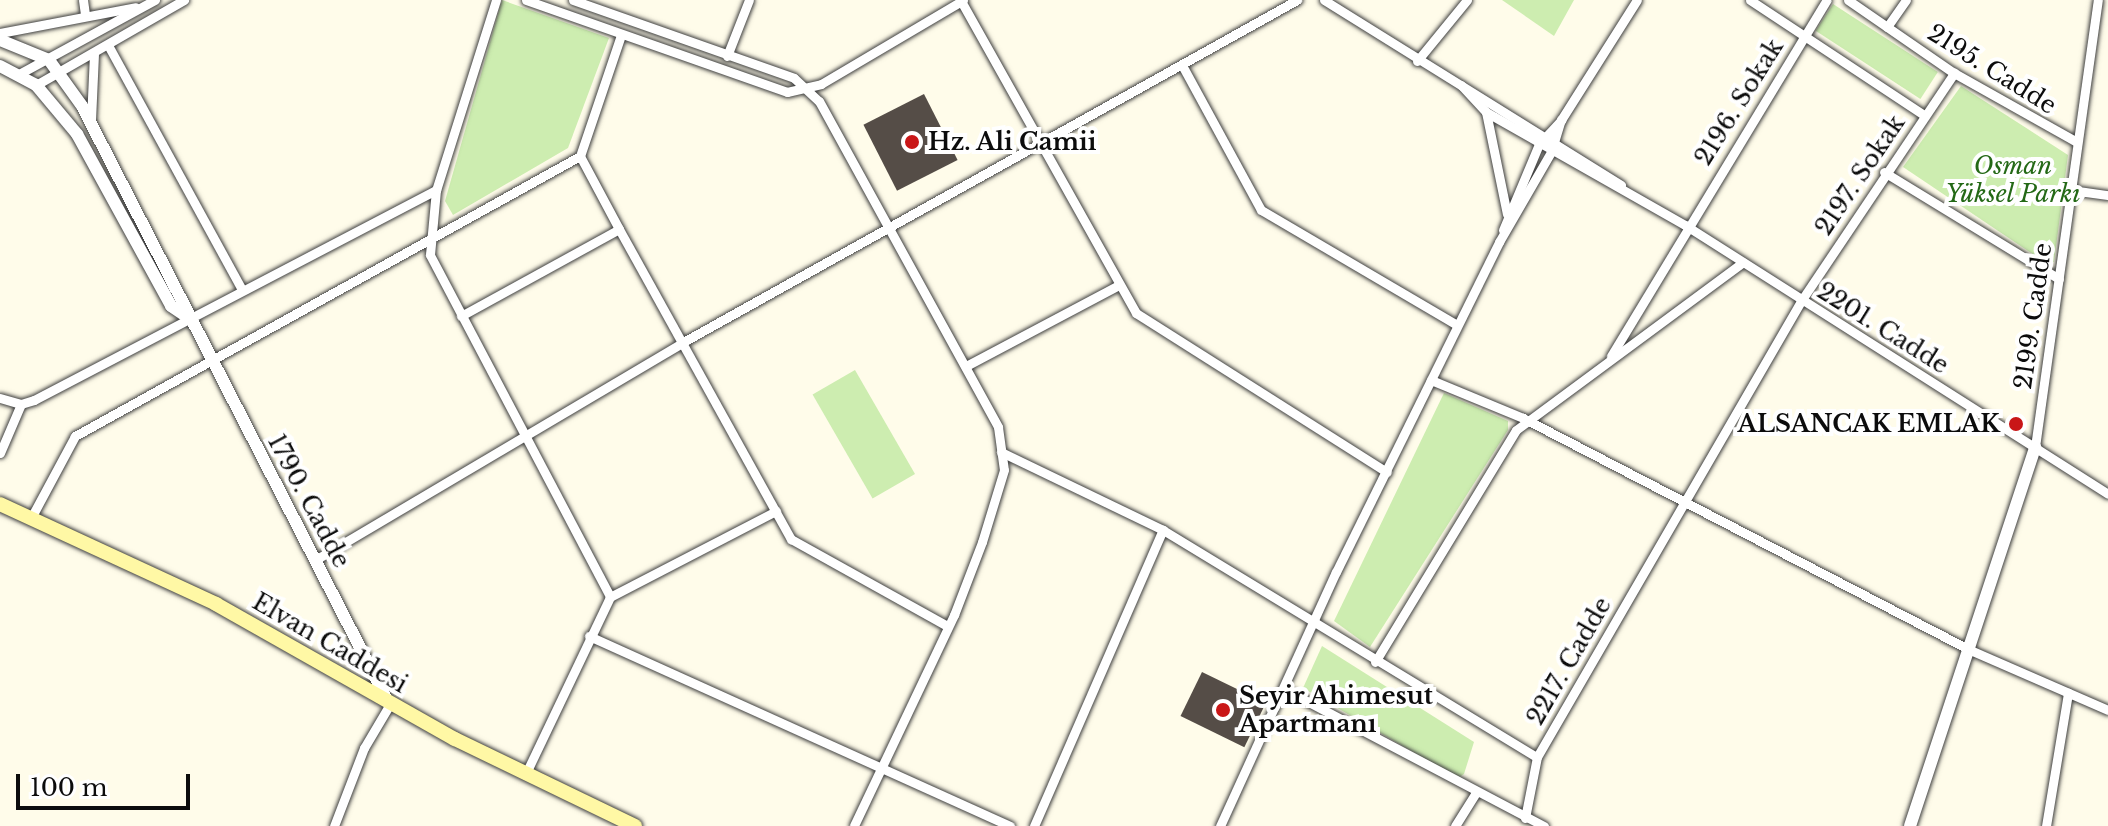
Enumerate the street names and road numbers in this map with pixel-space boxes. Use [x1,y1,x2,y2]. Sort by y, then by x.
street label: 2195. Cadde [1922,18,2062,120]
street label: 2196. Sokak [1689,33,1789,171]
street label: 2197. Sokak [1809,109,1911,241]
street label: 2199. Cadde [2008,241,2058,391]
street label: 2201. Cadde [1812,276,1954,380]
street label: 1790. Cadde [262,429,356,573]
street label: Elvan Caddesi [247,587,413,699]
street label: 2217. Cadde [1521,592,1617,730]

